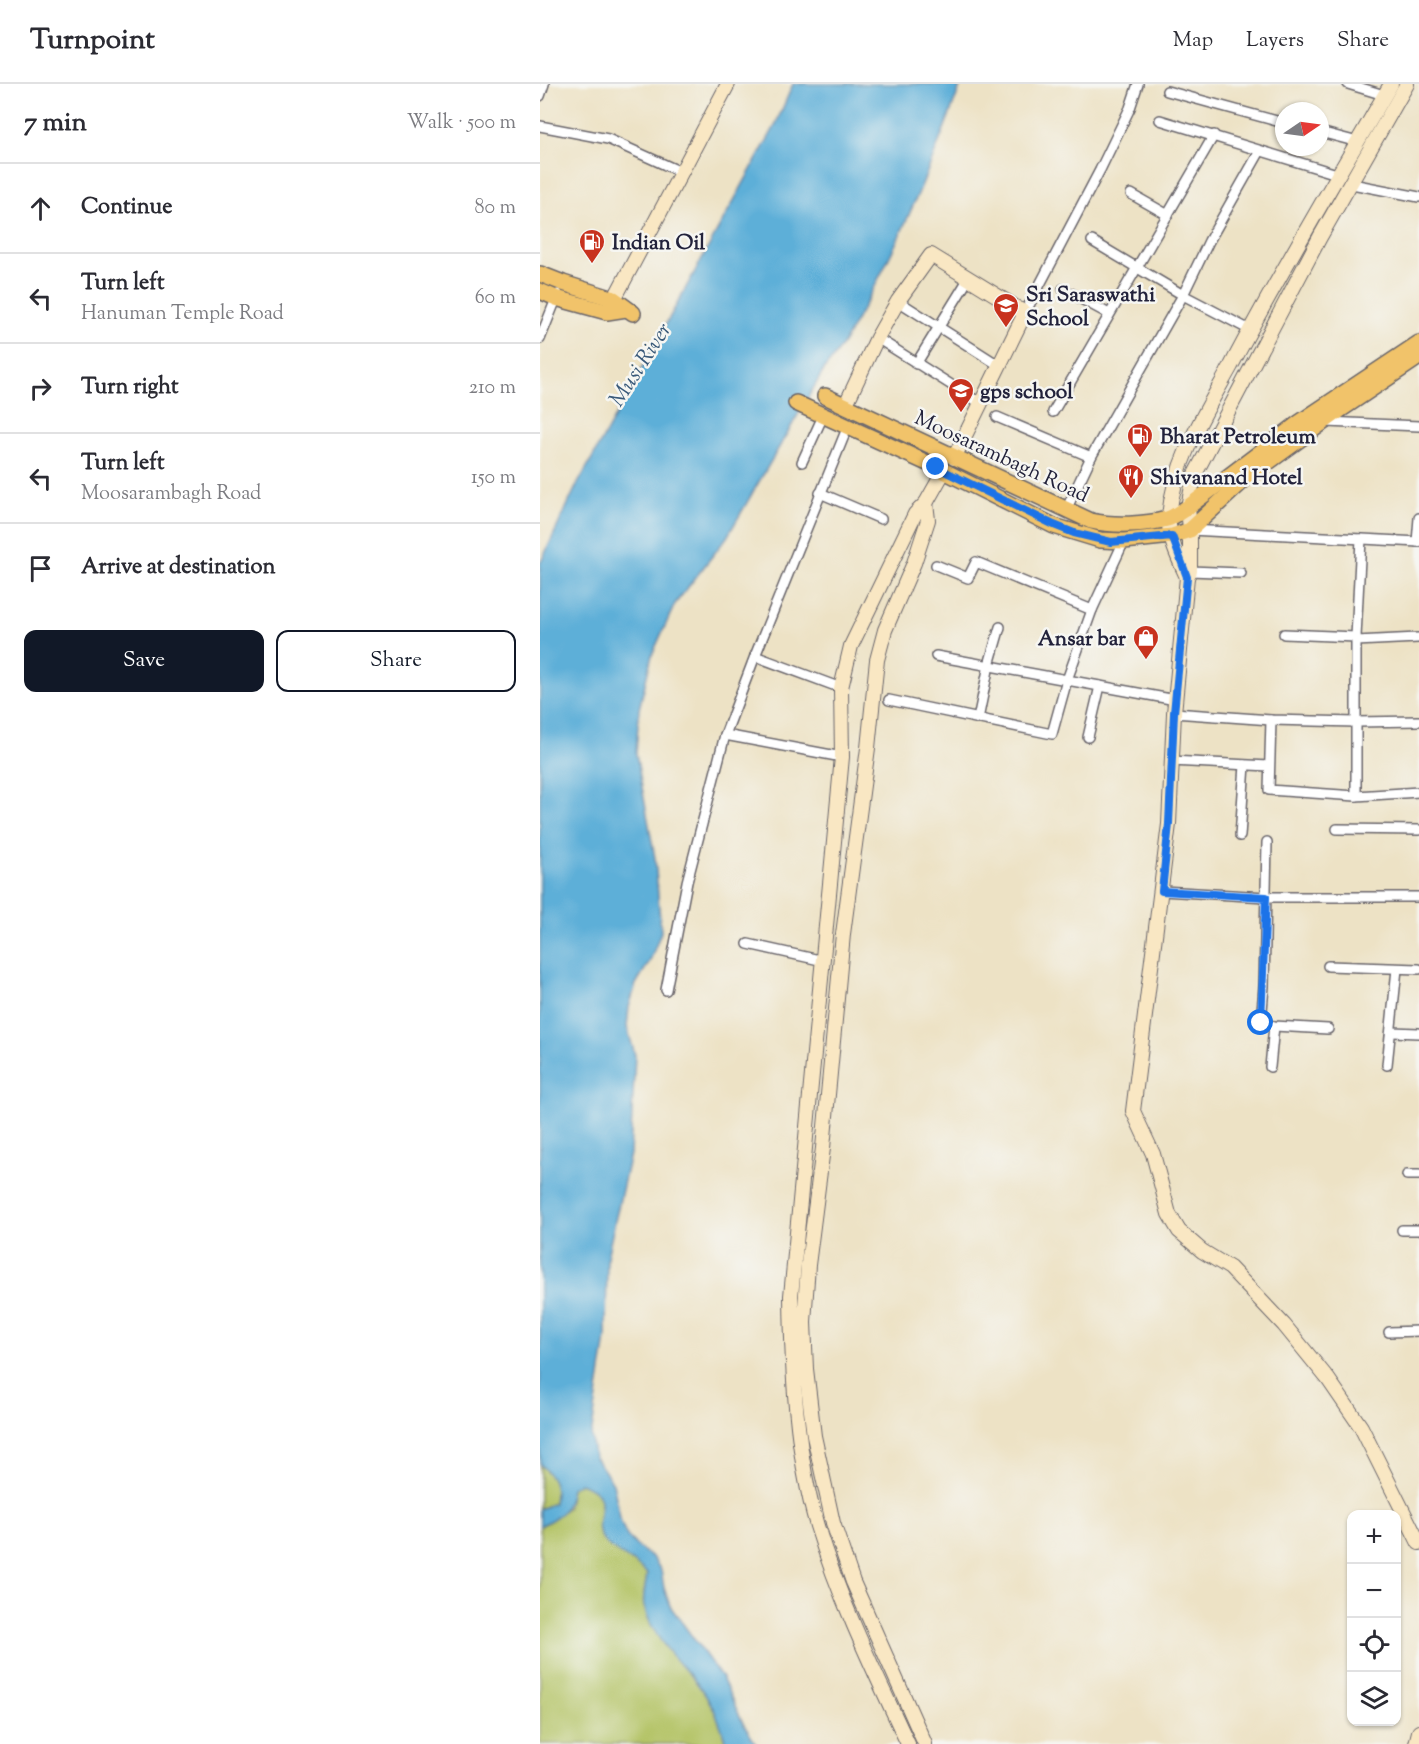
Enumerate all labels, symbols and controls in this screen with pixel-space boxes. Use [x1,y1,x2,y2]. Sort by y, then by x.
text: Turnpoint [30,21,155,61]
text: Map [1173,26,1213,56]
text: Layers [1246,26,1304,56]
text: Share [1337,26,1389,56]
north arrow [1275,102,1329,156]
text: 7 min [24,105,87,142]
text: Walk · 500 m [407,109,516,138]
icon: ahead [24,192,57,225]
text: Continue [81,192,172,224]
text: 80 m [475,194,516,223]
fuel station icon: Indian Oil [577,227,607,265]
place label: Indian Oil [612,229,705,259]
text: Turn left [81,268,164,300]
place label: Sri Saraswathi School [1026,281,1155,335]
icon: left [24,282,57,315]
text: 60 m [475,284,516,313]
school or university icon: Sri Saraswathi School [991,291,1021,329]
text: Hanuman Temple Road [81,300,284,329]
water label: Musi River [602,317,681,414]
icon: right [24,372,57,405]
text: Turn right [81,372,178,404]
text: 210 m [469,374,516,403]
school or university icon: gps school [946,376,976,414]
place label: gps school [980,378,1073,408]
street label: Moosarambagh Road [909,404,1093,511]
fuel station icon: Bharat Petroleum [1125,421,1155,459]
place label: Bharat Petroleum [1160,423,1316,453]
text: Turn left [81,448,164,480]
route end [922,453,948,479]
icon: left [24,462,57,495]
restaurant icon: Shivanand Hotel [1116,462,1146,500]
text: 150 m [471,464,516,493]
place label: Shivanand Hotel [1150,464,1303,494]
text: Moosarambagh Road [81,480,261,509]
icon: arrive [24,552,57,585]
text: Arrive at destination [81,552,276,584]
shop icon: Ansar bar [1131,623,1161,661]
place label: Ansar bar [1038,625,1126,655]
button: Save [24,630,264,692]
button: Share [276,630,516,692]
route start [1247,1009,1273,1035]
map controls [1347,1510,1401,1726]
button: + [1347,1510,1401,1564]
button: − [1347,1564,1401,1618]
button: locate [1347,1618,1401,1672]
button: layers [1347,1672,1401,1726]

